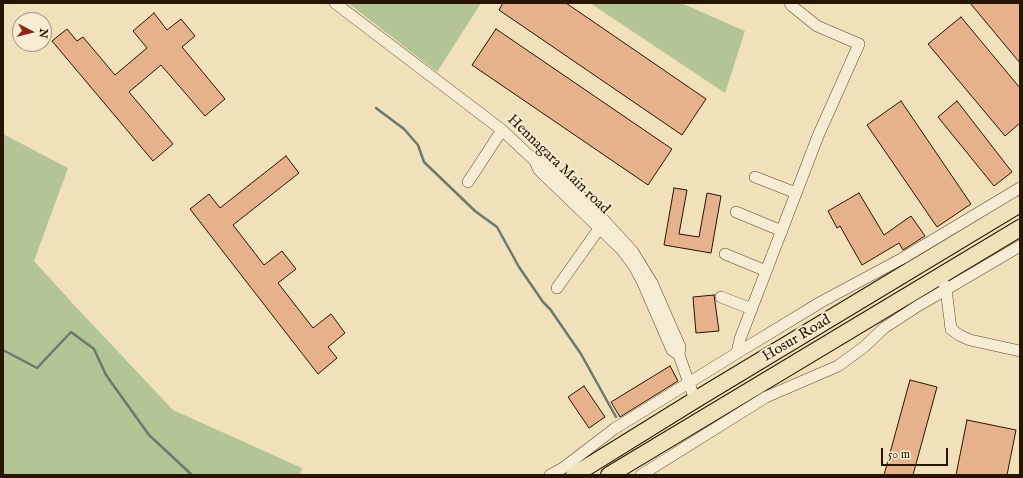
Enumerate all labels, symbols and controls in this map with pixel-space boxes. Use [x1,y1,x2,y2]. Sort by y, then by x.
north arrow [12,12,52,52]
text: N [35,28,50,39]
street label: Hennagara Main road [503,111,613,219]
street label: Hosur Road [760,312,834,366]
scale bar [883,440,950,466]
text: 50 m [888,447,910,462]

